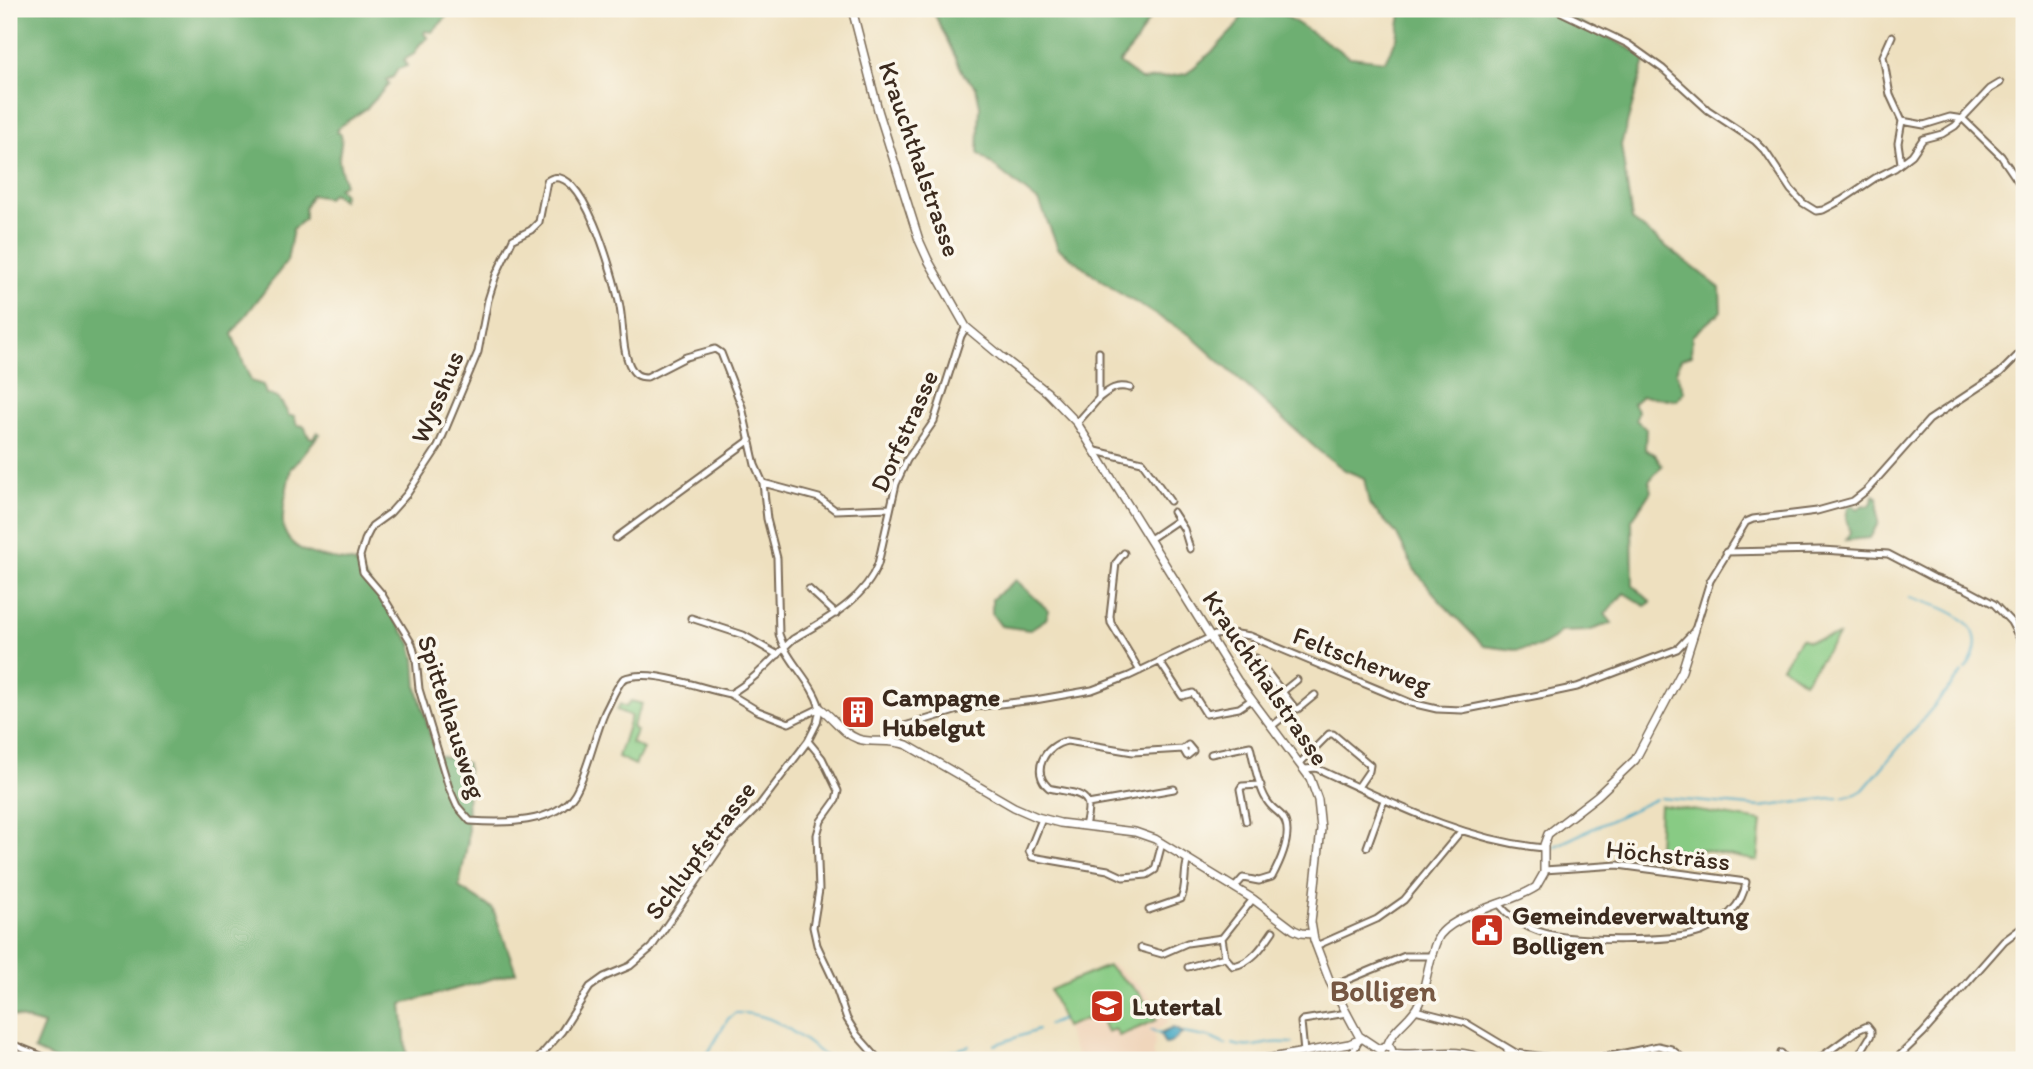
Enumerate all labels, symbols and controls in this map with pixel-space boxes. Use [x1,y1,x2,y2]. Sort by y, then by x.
street label: Krauchthalstrasse [872,57,968,261]
street label: Wysshus [403,346,471,448]
street label: Dorfstrasse [863,365,945,497]
street label: Krauchthalstrasse [1196,584,1336,772]
street label: Feltscherweg [1288,619,1436,701]
street label: Spittelhausweg [411,631,494,803]
place label: Campagne Hubelgut [882,681,1000,743]
building icon: Campagne Hubelgut [839,693,877,731]
street label: Schlupfstrasse [637,774,763,926]
street label: Höchsträss [1604,833,1732,877]
place label: Gemeindeverwaltung Bolligen [1512,899,1749,961]
public building icon: Gemeindeverwaltung Bolligen [1468,911,1506,949]
district label: Bolligen [1330,972,1436,1009]
school or university icon: Lutertal [1088,987,1126,1025]
place label: Lutertal [1132,990,1222,1022]

